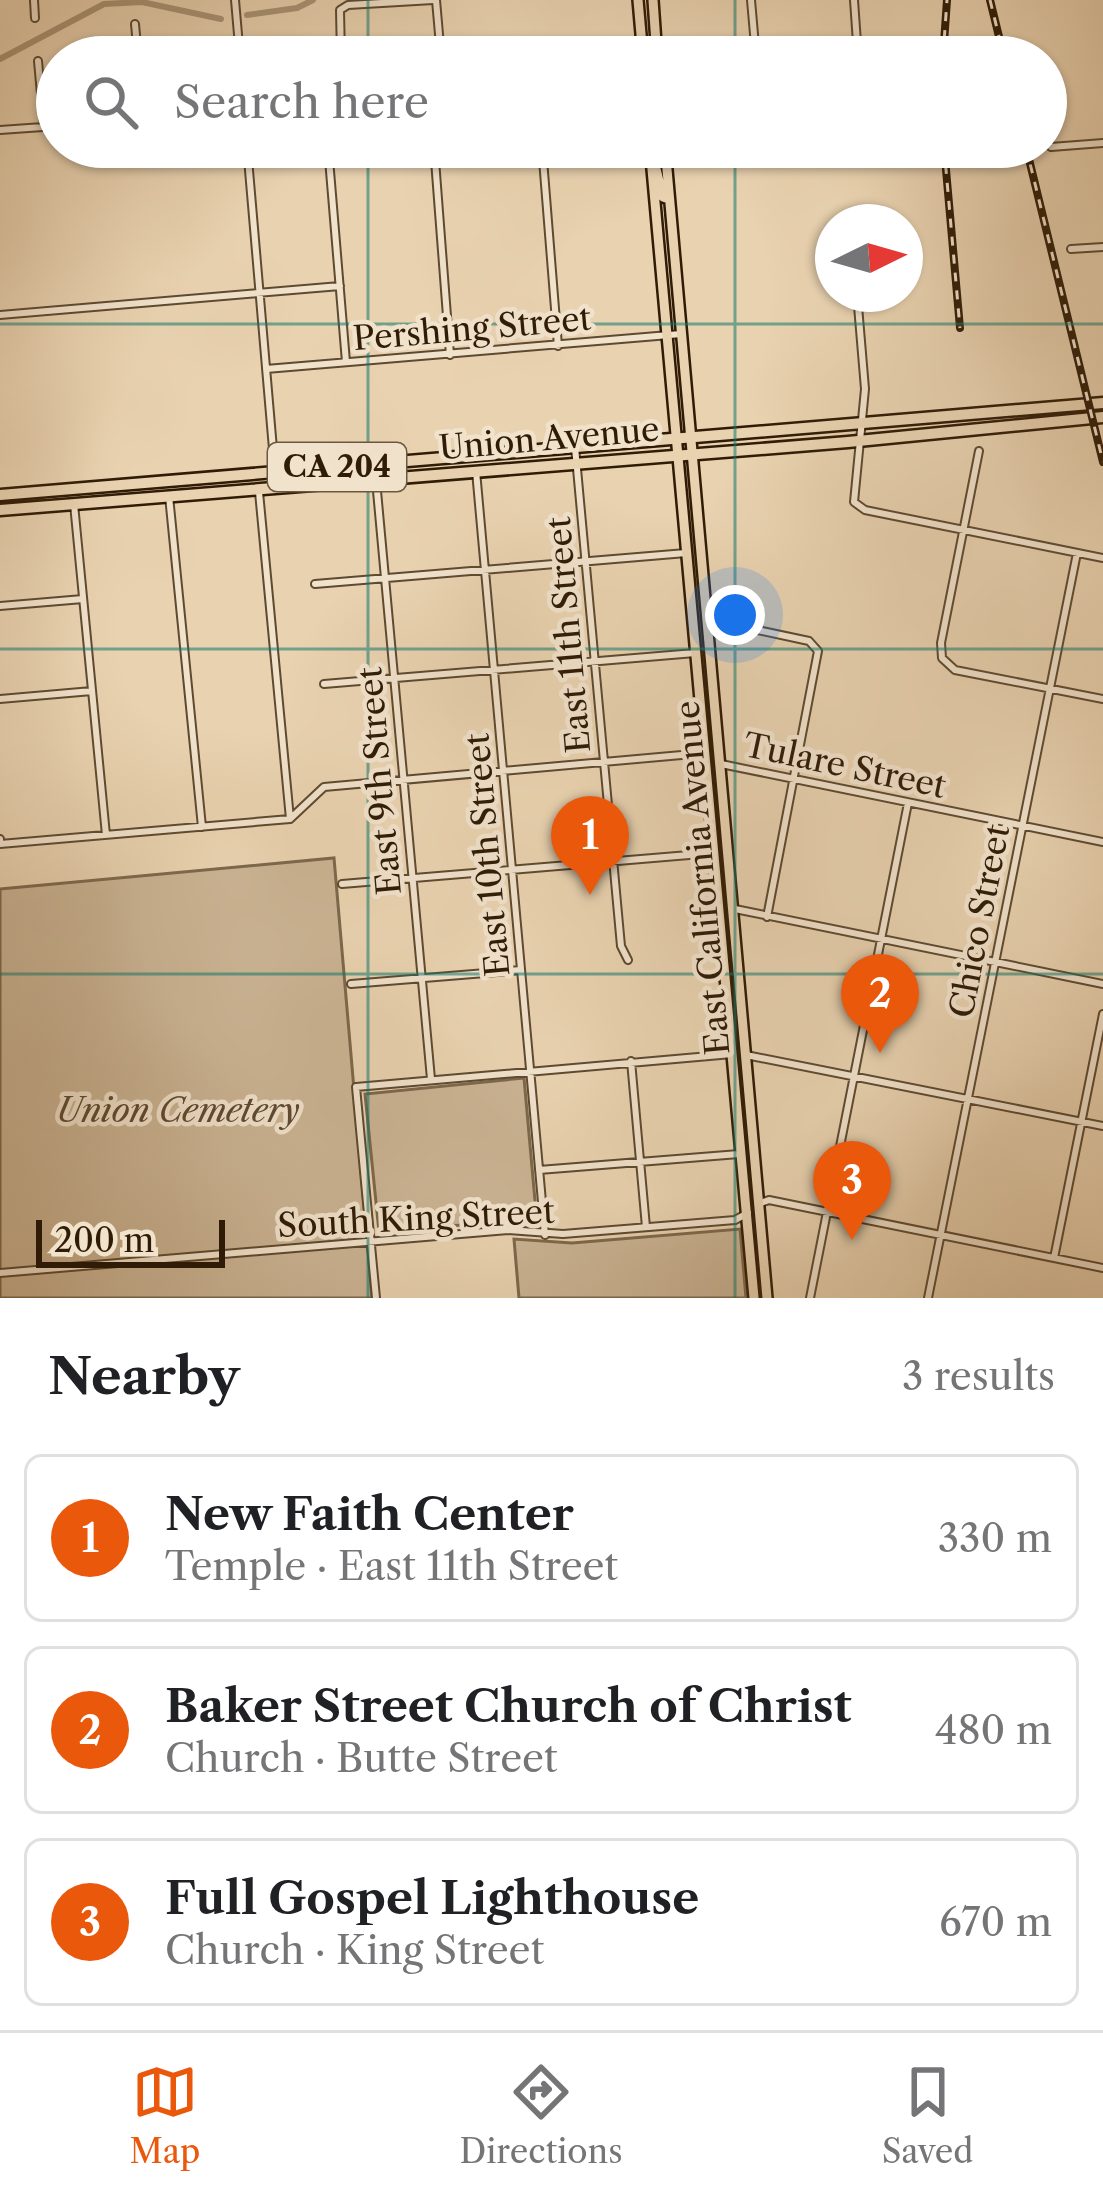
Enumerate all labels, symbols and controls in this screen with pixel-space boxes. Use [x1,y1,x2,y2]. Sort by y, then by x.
search box [36,36,1067,168]
icon: search [78,69,144,135]
text: Search here [174,74,429,130]
north arrow [815,204,923,312]
street label: Pershing Street [351,298,593,359]
street label: Union Avenue [437,408,661,469]
road number: CA 204 [268,443,406,491]
street label: East 11th Street [538,515,599,755]
your location [705,585,765,645]
street label: East 9th Street [349,665,410,897]
street label: East California Avenue [667,699,738,1057]
street label: Tulare Street [740,724,950,807]
street label: East 10th Street [456,731,519,978]
pin: 1 [551,796,629,895]
street label: Chico Street [941,821,1018,1021]
pin: 2 [841,954,919,1053]
park label: Union Cemetery [56,1090,300,1131]
pin: 3 [813,1141,891,1240]
street label: South King Street [276,1191,556,1246]
scale bar [36,1214,225,1267]
text: 200 m [54,1220,154,1261]
text: Nearby [48,1345,240,1407]
text: 3 results [902,1352,1055,1400]
text: New Faith Center [165,1486,574,1542]
text: 1 [81,1514,99,1562]
text: 330 m [938,1514,1052,1562]
text: Temple · East 11th Street [165,1542,618,1590]
text: Baker Street Church of Christ [165,1678,852,1734]
text: 2 [78,1706,102,1754]
text: 480 m [935,1706,1052,1754]
text: Church · Butte Street [165,1734,558,1782]
text: Full Gospel Lighthouse [165,1870,699,1926]
text: 3 [79,1898,101,1946]
text: 670 m [939,1898,1052,1946]
text: Church · King Street [165,1926,544,1974]
tab: Map [130,2059,200,2172]
tab: Directions [460,2059,623,2172]
tab: Saved [882,2059,973,2172]

